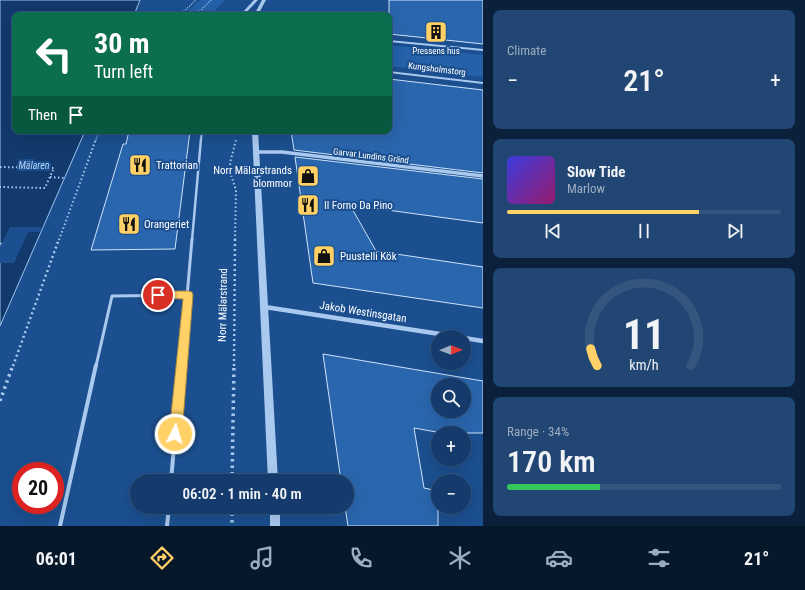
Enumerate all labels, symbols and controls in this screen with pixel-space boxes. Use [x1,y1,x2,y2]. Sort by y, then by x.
building icon: Pressens hus [423,19,449,45]
text: 30 m [94,27,150,60]
icon: left [28,28,80,80]
text: Climate [507,43,546,58]
place label: Pressens hus [412,46,460,56]
street label: Kungsholmstorg [408,60,466,78]
text: Turn left [94,61,153,82]
text: 21° [623,63,665,98]
text: − [507,68,518,93]
text: + [770,68,781,93]
icon: arrive [65,104,87,126]
text: Then [28,106,57,124]
street label: Garvar Lundins Gränd [333,146,409,166]
restaurant icon: Trattorian [127,152,153,178]
place label: Trattorian [156,159,198,172]
water label: Mälaren [19,160,50,171]
shop icon: Norr Mälarstrands blommor [295,163,321,189]
text: Slow Tide [567,163,625,181]
place label: Norr Mälarstrands blommor [213,164,293,190]
text: Marlow [567,181,605,196]
restaurant icon: Il Forno Da Pino [295,192,321,218]
place label: Il Forno Da Pino [324,199,393,212]
restaurant icon: Orangeriet [116,211,142,237]
place label: Orangeriet [144,218,189,231]
icon: previous [542,220,564,242]
icon: pause [633,220,655,242]
icon: next [724,220,746,242]
shop icon: Puustelli Kök [311,243,337,269]
place label: Puustelli Kök [340,250,397,263]
street label: Norr Mälarstrand [216,268,230,342]
pin [141,278,175,312]
icon: arrive [147,284,169,306]
street label: Jakob Westinsgatan [318,299,408,325]
text: 11 [623,309,665,358]
north arrow [431,330,471,370]
map controls [431,330,471,514]
text: km/h [629,356,659,372]
button: search [431,378,471,418]
position arrow [154,413,196,455]
text: Range · 34% [507,424,569,439]
button: + [431,426,471,466]
text: 170 km [507,444,596,479]
speed limit sign: 20 [12,462,64,514]
button: − [431,474,471,514]
text: 06:02 · 1 min · 40 m [182,485,302,503]
icon: directions [148,544,176,572]
icon: music [248,544,276,572]
icon: phone [347,544,375,572]
icon: climate [446,544,474,572]
icon: car [545,544,573,572]
icon: filters [645,544,673,572]
text: 06:01 [36,548,77,569]
text: 21° [744,548,769,569]

